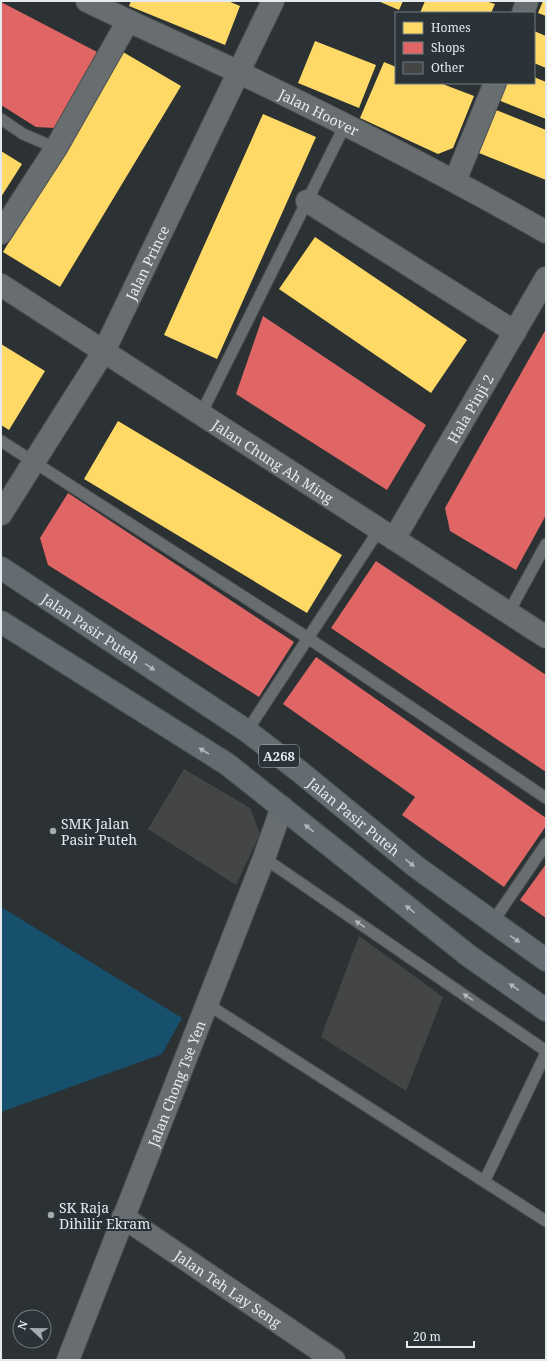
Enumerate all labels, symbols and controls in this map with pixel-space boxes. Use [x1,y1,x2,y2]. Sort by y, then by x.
legend [395,12,535,84]
text: Homes [431,19,471,36]
text: Shops [431,39,465,56]
text: Other [431,59,464,76]
street label: Jalan Hoover [275,83,363,140]
street label: Jalan Prince [120,222,173,304]
street label: Hala Pinji 2 [442,370,498,447]
street label: Jalan Chung Ah Ming [208,414,338,507]
street label: Jalan Pasir Puteh [37,588,144,667]
one-way arrow [145,663,155,671]
road number: A268 [259,745,299,767]
one-way arrow [199,747,210,754]
street label: Jalan Pasir Puteh [303,772,404,860]
place label: SMK Jalan Pasir Puteh [61,814,137,849]
one-way arrow [303,824,314,833]
marker: SMK Jalan Pasir Puteh [48,826,58,836]
one-way arrow [405,858,416,867]
one-way arrow [405,905,416,913]
one-way arrow [355,920,365,928]
one-way arrow [510,935,521,943]
one-way arrow [509,983,519,991]
one-way arrow [462,993,473,1001]
street label: Jalan Chong Tse Yen [142,1018,209,1150]
place label: SK Raja Dihilir Ekram [59,1198,150,1233]
marker: SK Raja Dihilir Ekram [46,1210,56,1220]
street label: Jalan Teh Lay Seng [170,1245,286,1332]
north arrow [12,1309,52,1349]
text: N [14,1318,31,1332]
scale bar [407,1323,474,1349]
text: 20 m [413,1328,441,1345]

